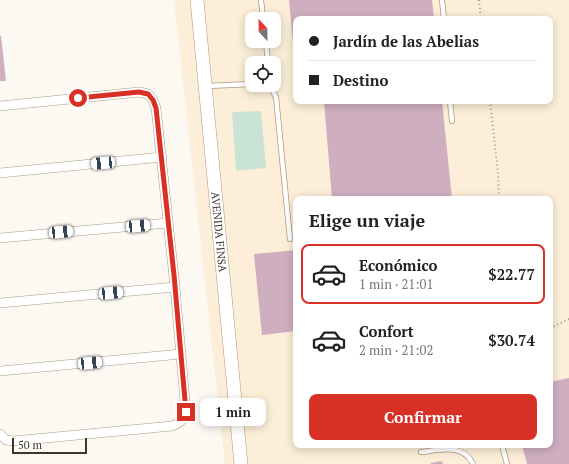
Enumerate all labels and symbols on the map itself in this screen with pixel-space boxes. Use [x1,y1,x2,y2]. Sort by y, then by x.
north arrow [245,12,281,48]
route start [69,89,87,107]
car [91,156,115,170]
street label: AVENIDA FINSA [208,191,230,273]
car [126,219,150,233]
car [49,225,73,239]
car [99,286,123,300]
car [78,356,102,370]
callout: 1 min [200,398,266,426]
route end [177,403,195,421]
scale bar [12,436,87,455]

